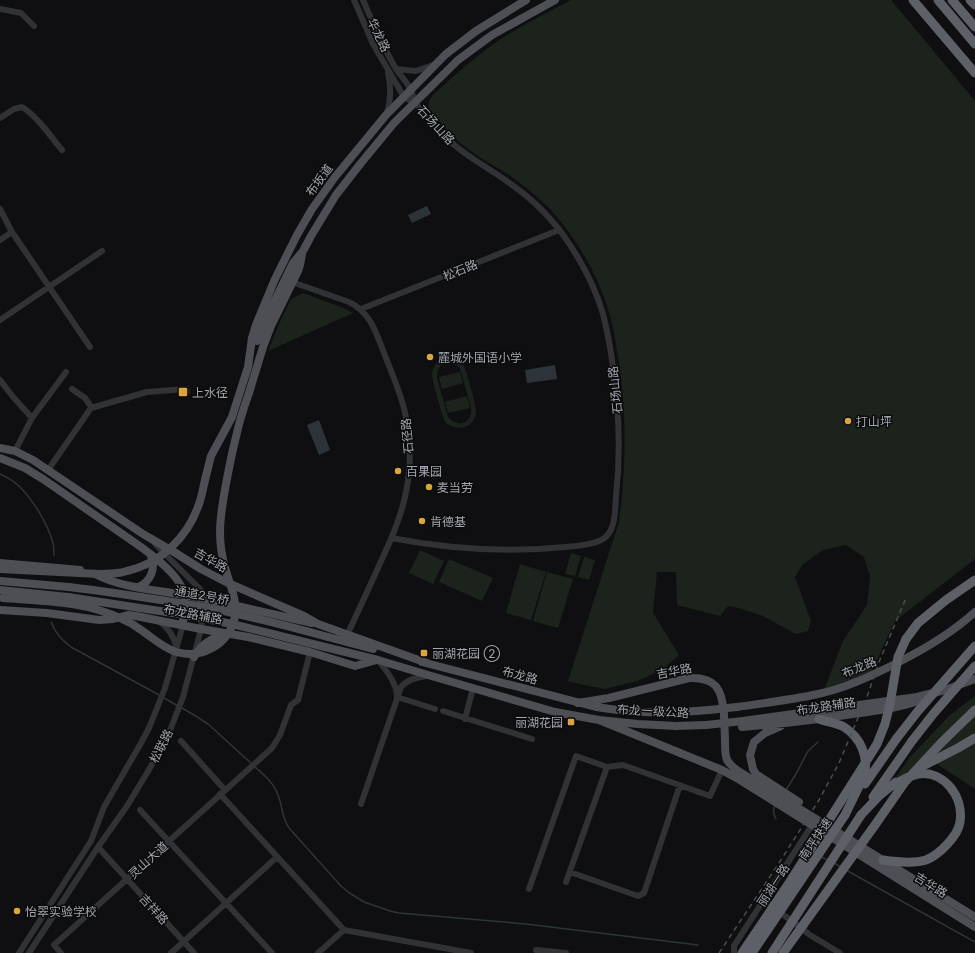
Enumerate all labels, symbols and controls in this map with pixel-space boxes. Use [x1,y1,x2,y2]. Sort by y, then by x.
street label: 华龙路 [364,16,394,54]
street label: 石场山路 [414,102,458,148]
street label: 布坂道 [302,161,336,199]
street label: 松石路 [440,256,480,284]
place label: 麓城外国语小学 [438,350,522,365]
marker: 麓城外国语小学 [425,352,435,362]
street label: 石场山路 [605,365,625,415]
place label: 上水径 [192,385,228,400]
marker: 上水径 [177,386,189,398]
place label: 打山坪 [856,414,892,429]
marker: 打山坪 [843,416,853,426]
street label: 石径路 [398,417,416,455]
place label: 百果园 [406,464,442,479]
marker: 百果园 [393,466,403,476]
place label: 麦当劳 [437,480,473,495]
marker: 麦当劳 [424,482,434,492]
place label: 肯德基 [430,514,466,529]
marker: 肯德基 [417,516,427,526]
street label: 吉华路 [192,545,230,575]
street label: 通道2号桥 [173,582,231,608]
street label: 布龙路辅路 [162,601,224,627]
place label: 丽湖花园 ② [432,645,500,662]
marker: 丽湖花园 ② [419,648,429,658]
street label: 布龙路 [839,653,879,681]
street label: 吉华路 [655,660,693,682]
street label: 布龙路 [501,663,539,687]
street label: 布龙路辅路 [795,694,857,718]
street label: 布龙一级公路 [617,702,689,720]
place label: 丽湖花园 [515,715,563,730]
marker: 丽湖花园 [566,717,576,727]
street label: 松联路 [146,727,176,765]
street label: 南坪快速 [795,815,835,863]
street label: 灵山大道 [125,838,171,882]
street label: 丽湖一路 [754,861,792,909]
street label: 吉华路 [912,869,950,901]
street label: 吉祥路 [136,891,172,927]
place label: 怡翠实验学校 [25,904,97,919]
marker: 怡翠实验学校 [12,906,22,916]

